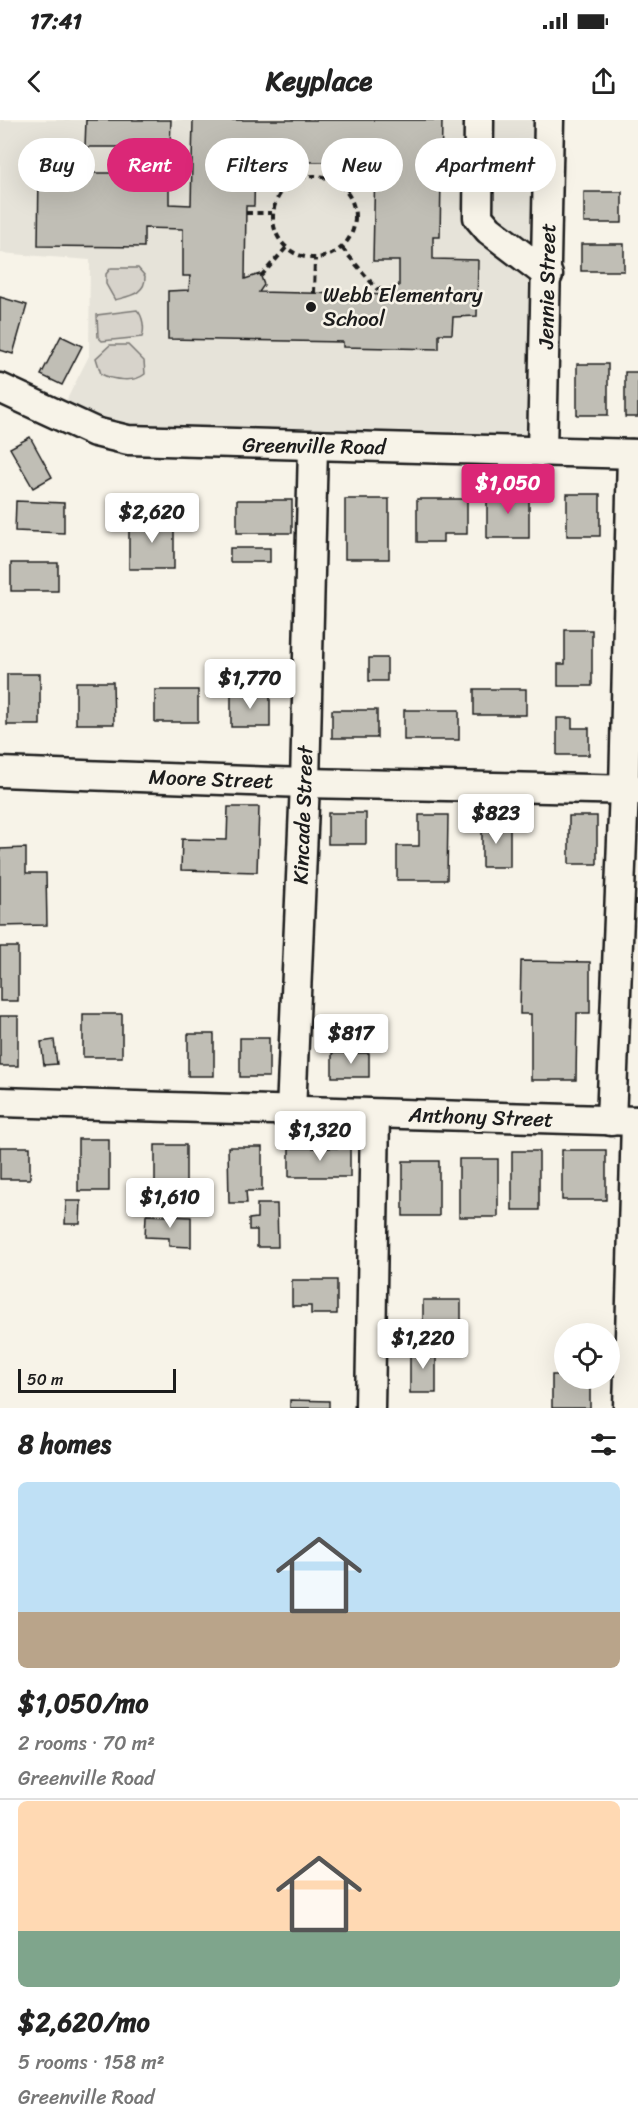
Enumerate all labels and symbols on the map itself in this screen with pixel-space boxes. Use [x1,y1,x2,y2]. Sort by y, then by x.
street label: Jennie Street [527,223,567,350]
place label: Webb Elementary School [323,276,483,338]
marker: Webb Elementary School [304,300,318,314]
street label: Greenville Road [242,426,388,466]
pin: $1,050 [459,464,557,515]
pin: $2,620 [103,493,201,544]
pin: $1,770 [201,659,299,710]
street label: Kincade Street [282,744,324,885]
street label: Moore Street [148,758,274,800]
pin: $823 [460,794,532,845]
pin: $817 [315,1014,387,1065]
street label: Anthony Street [407,1095,554,1139]
pin: $1,320 [271,1111,369,1162]
pin: $1,610 [121,1178,219,1229]
pin: $1,220 [374,1319,472,1370]
scale bar [18,1366,176,1394]

